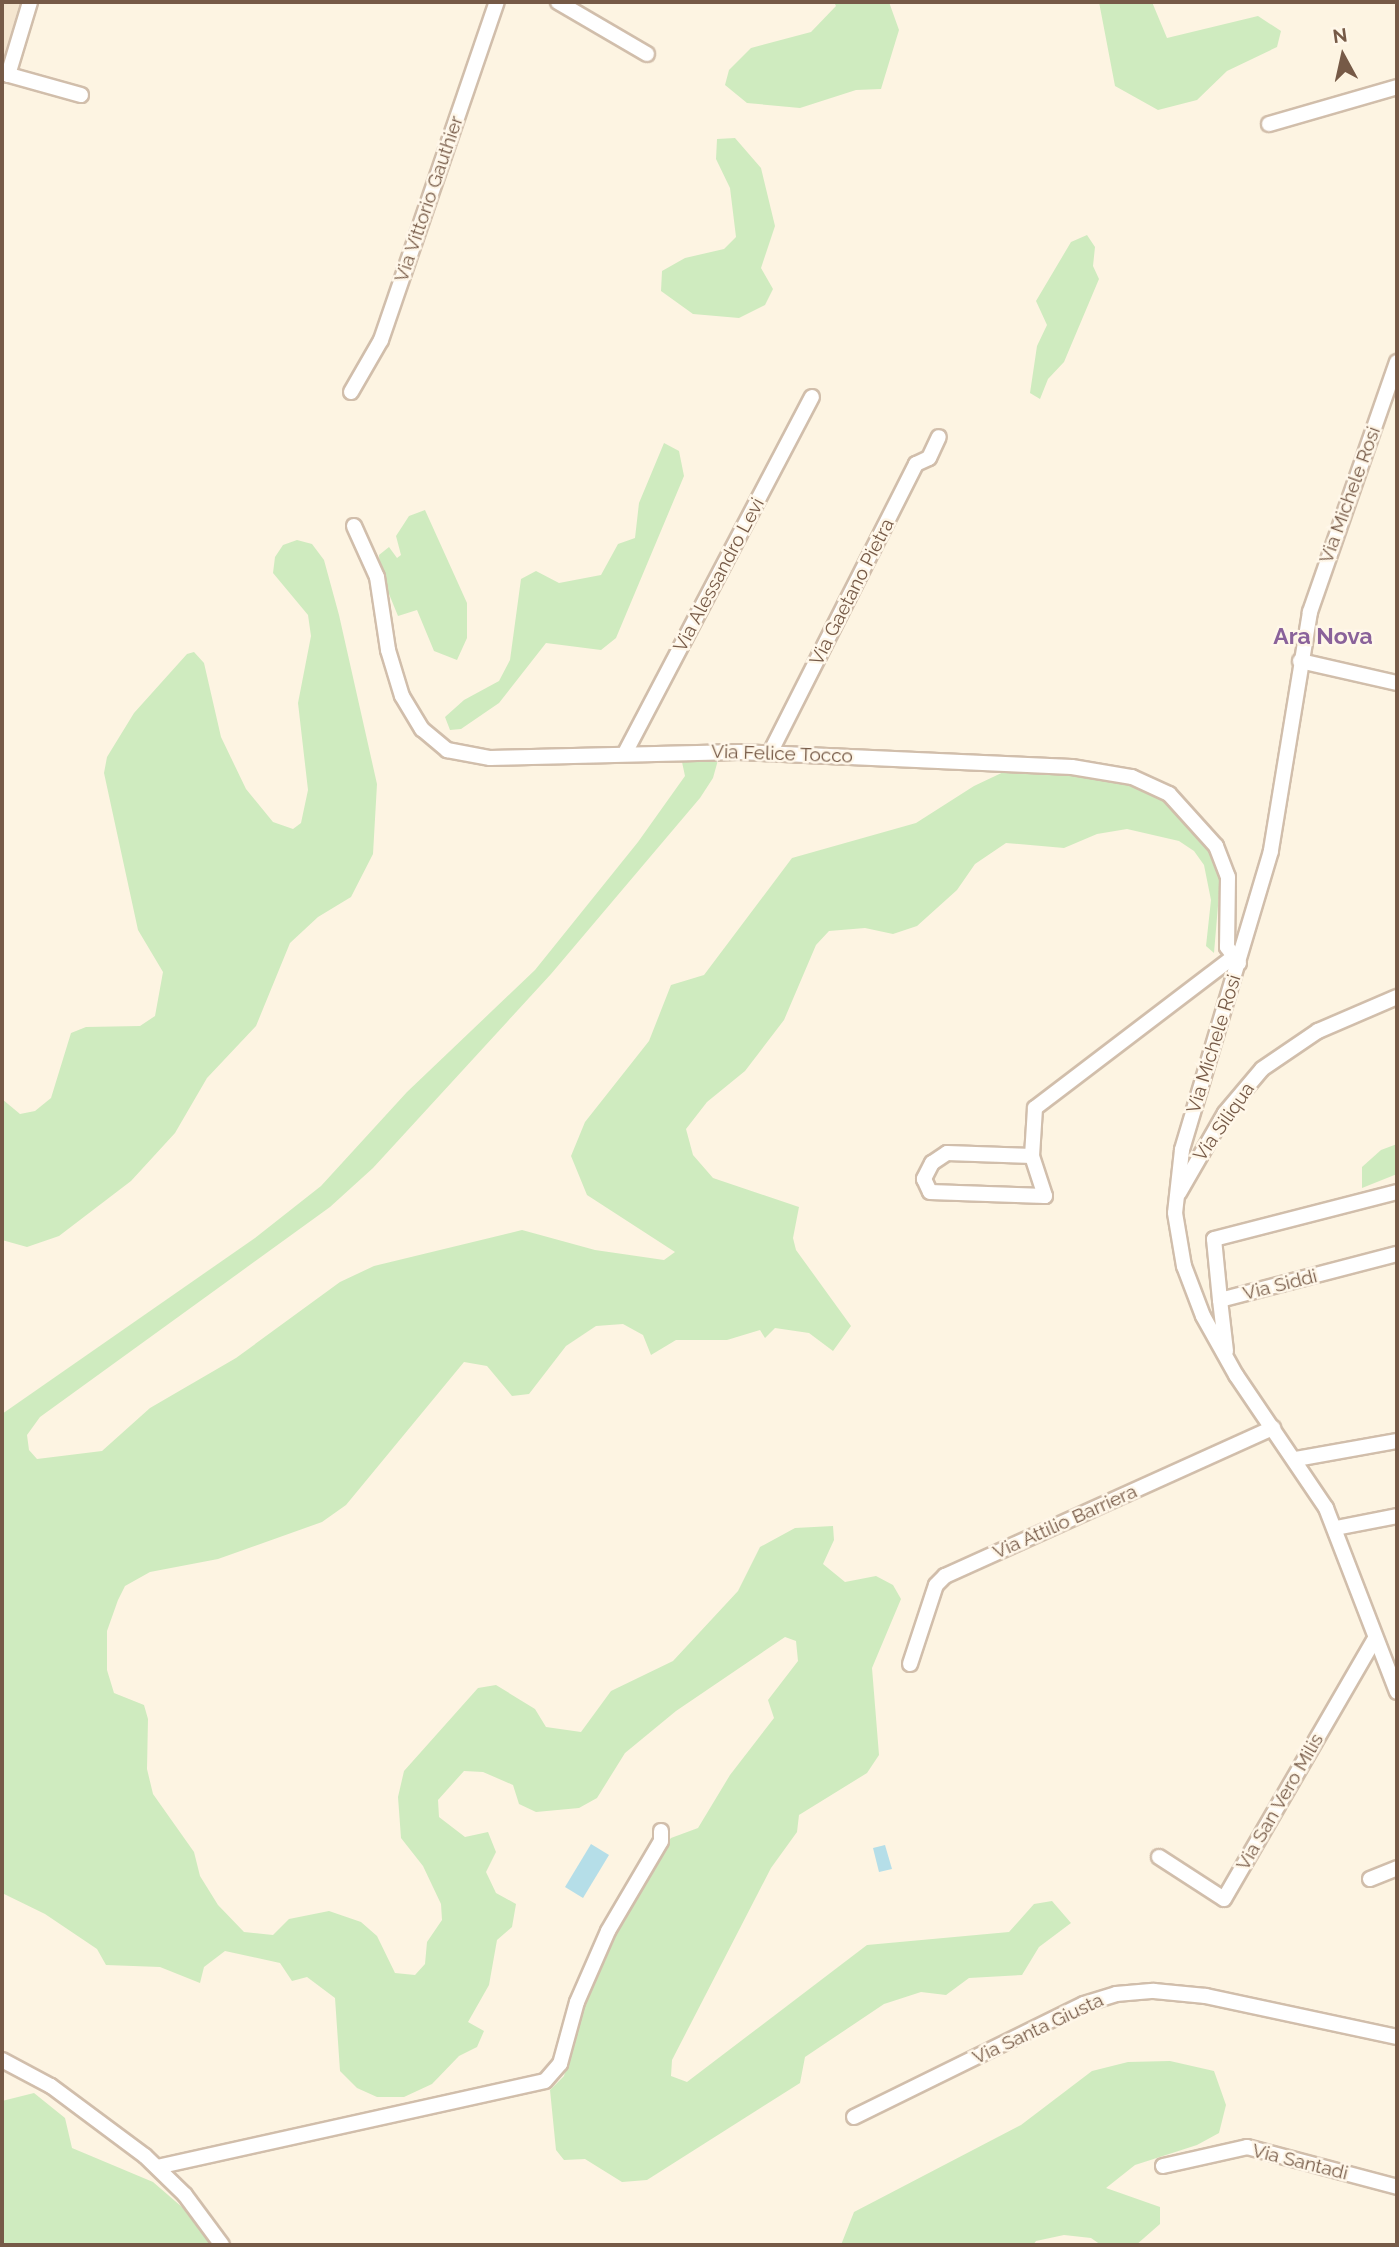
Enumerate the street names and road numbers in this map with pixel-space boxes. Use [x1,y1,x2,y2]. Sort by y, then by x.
street label: Via Vittorio Gauthier [390,113,468,285]
street label: Via Michele Rosi [1315,424,1385,566]
street label: Via Alessandro Levi [669,494,769,656]
street label: Via Gaetano Pietra [805,515,899,669]
street label: Via Felice Tocco [710,740,854,768]
street label: Via Michele Rosi [1182,972,1246,1116]
street label: Via Siliqua [1189,1078,1259,1166]
street label: Via Siddi [1241,1265,1319,1305]
street label: Via Attilio Barriera [989,1480,1141,1564]
street label: Via San Vero Milis [1231,1729,1329,1875]
street label: Via Santa Giusta [969,1989,1107,2069]
street label: Via Santadi [1250,2139,1350,2185]

